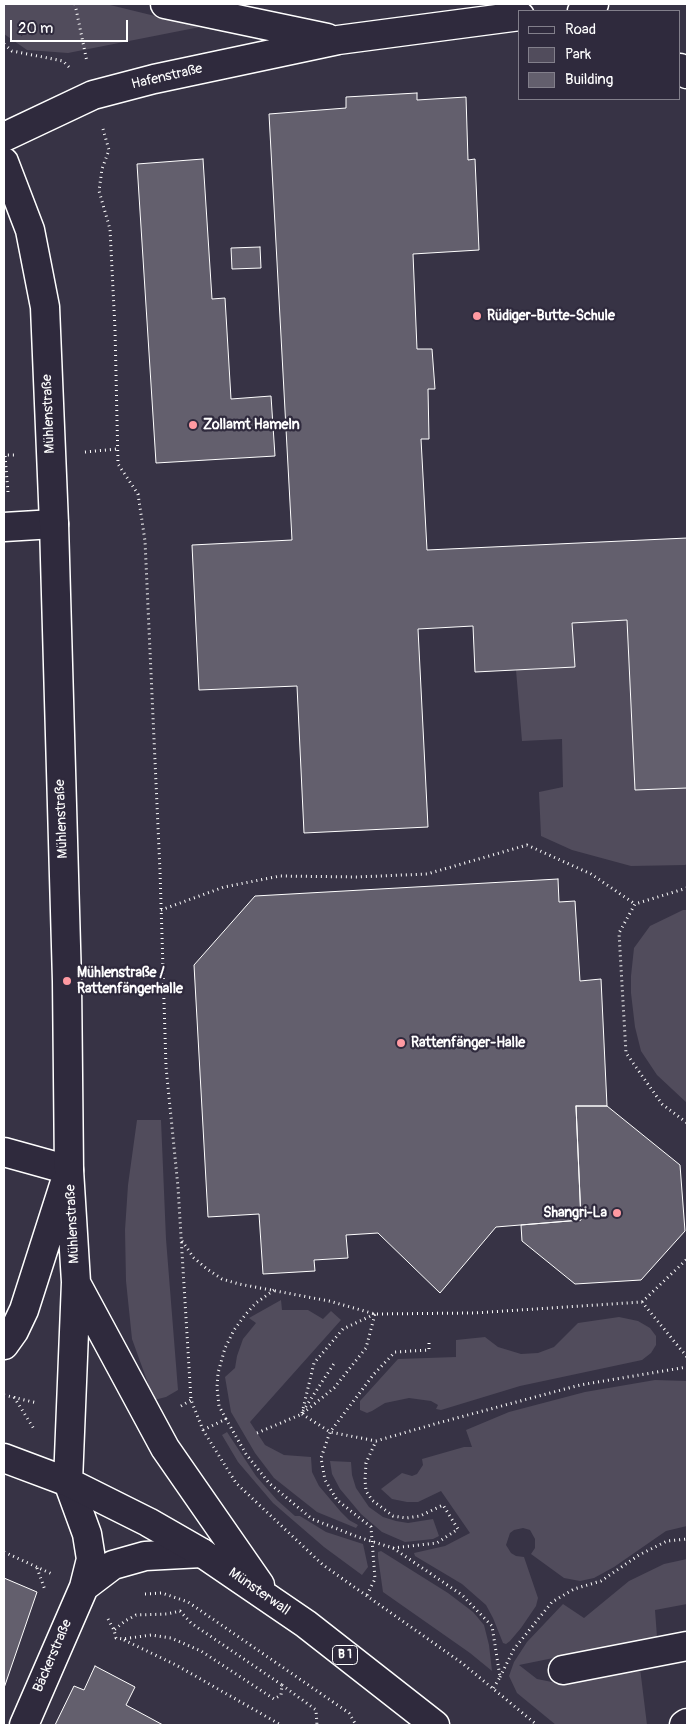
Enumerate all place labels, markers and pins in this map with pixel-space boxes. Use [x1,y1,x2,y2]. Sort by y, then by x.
place label: Rüdiger-Butte-Schule [487,308,615,324]
marker: Rüdiger-Butte-Schule [471,310,483,322]
place label: Zollamt Hameln [203,417,300,433]
marker: Zollamt Hameln [187,419,199,431]
place label: Mühlenstraße / Rattenfängerhalle [77,965,183,998]
marker: Mühlenstraße / Rattenfängerhalle [61,975,73,987]
place label: Rattenfänger-Halle [411,1035,525,1051]
marker: Rattenfänger-Halle [395,1037,407,1049]
place label: Shangri-La [543,1205,607,1221]
marker: Shangri-La [611,1207,623,1219]

